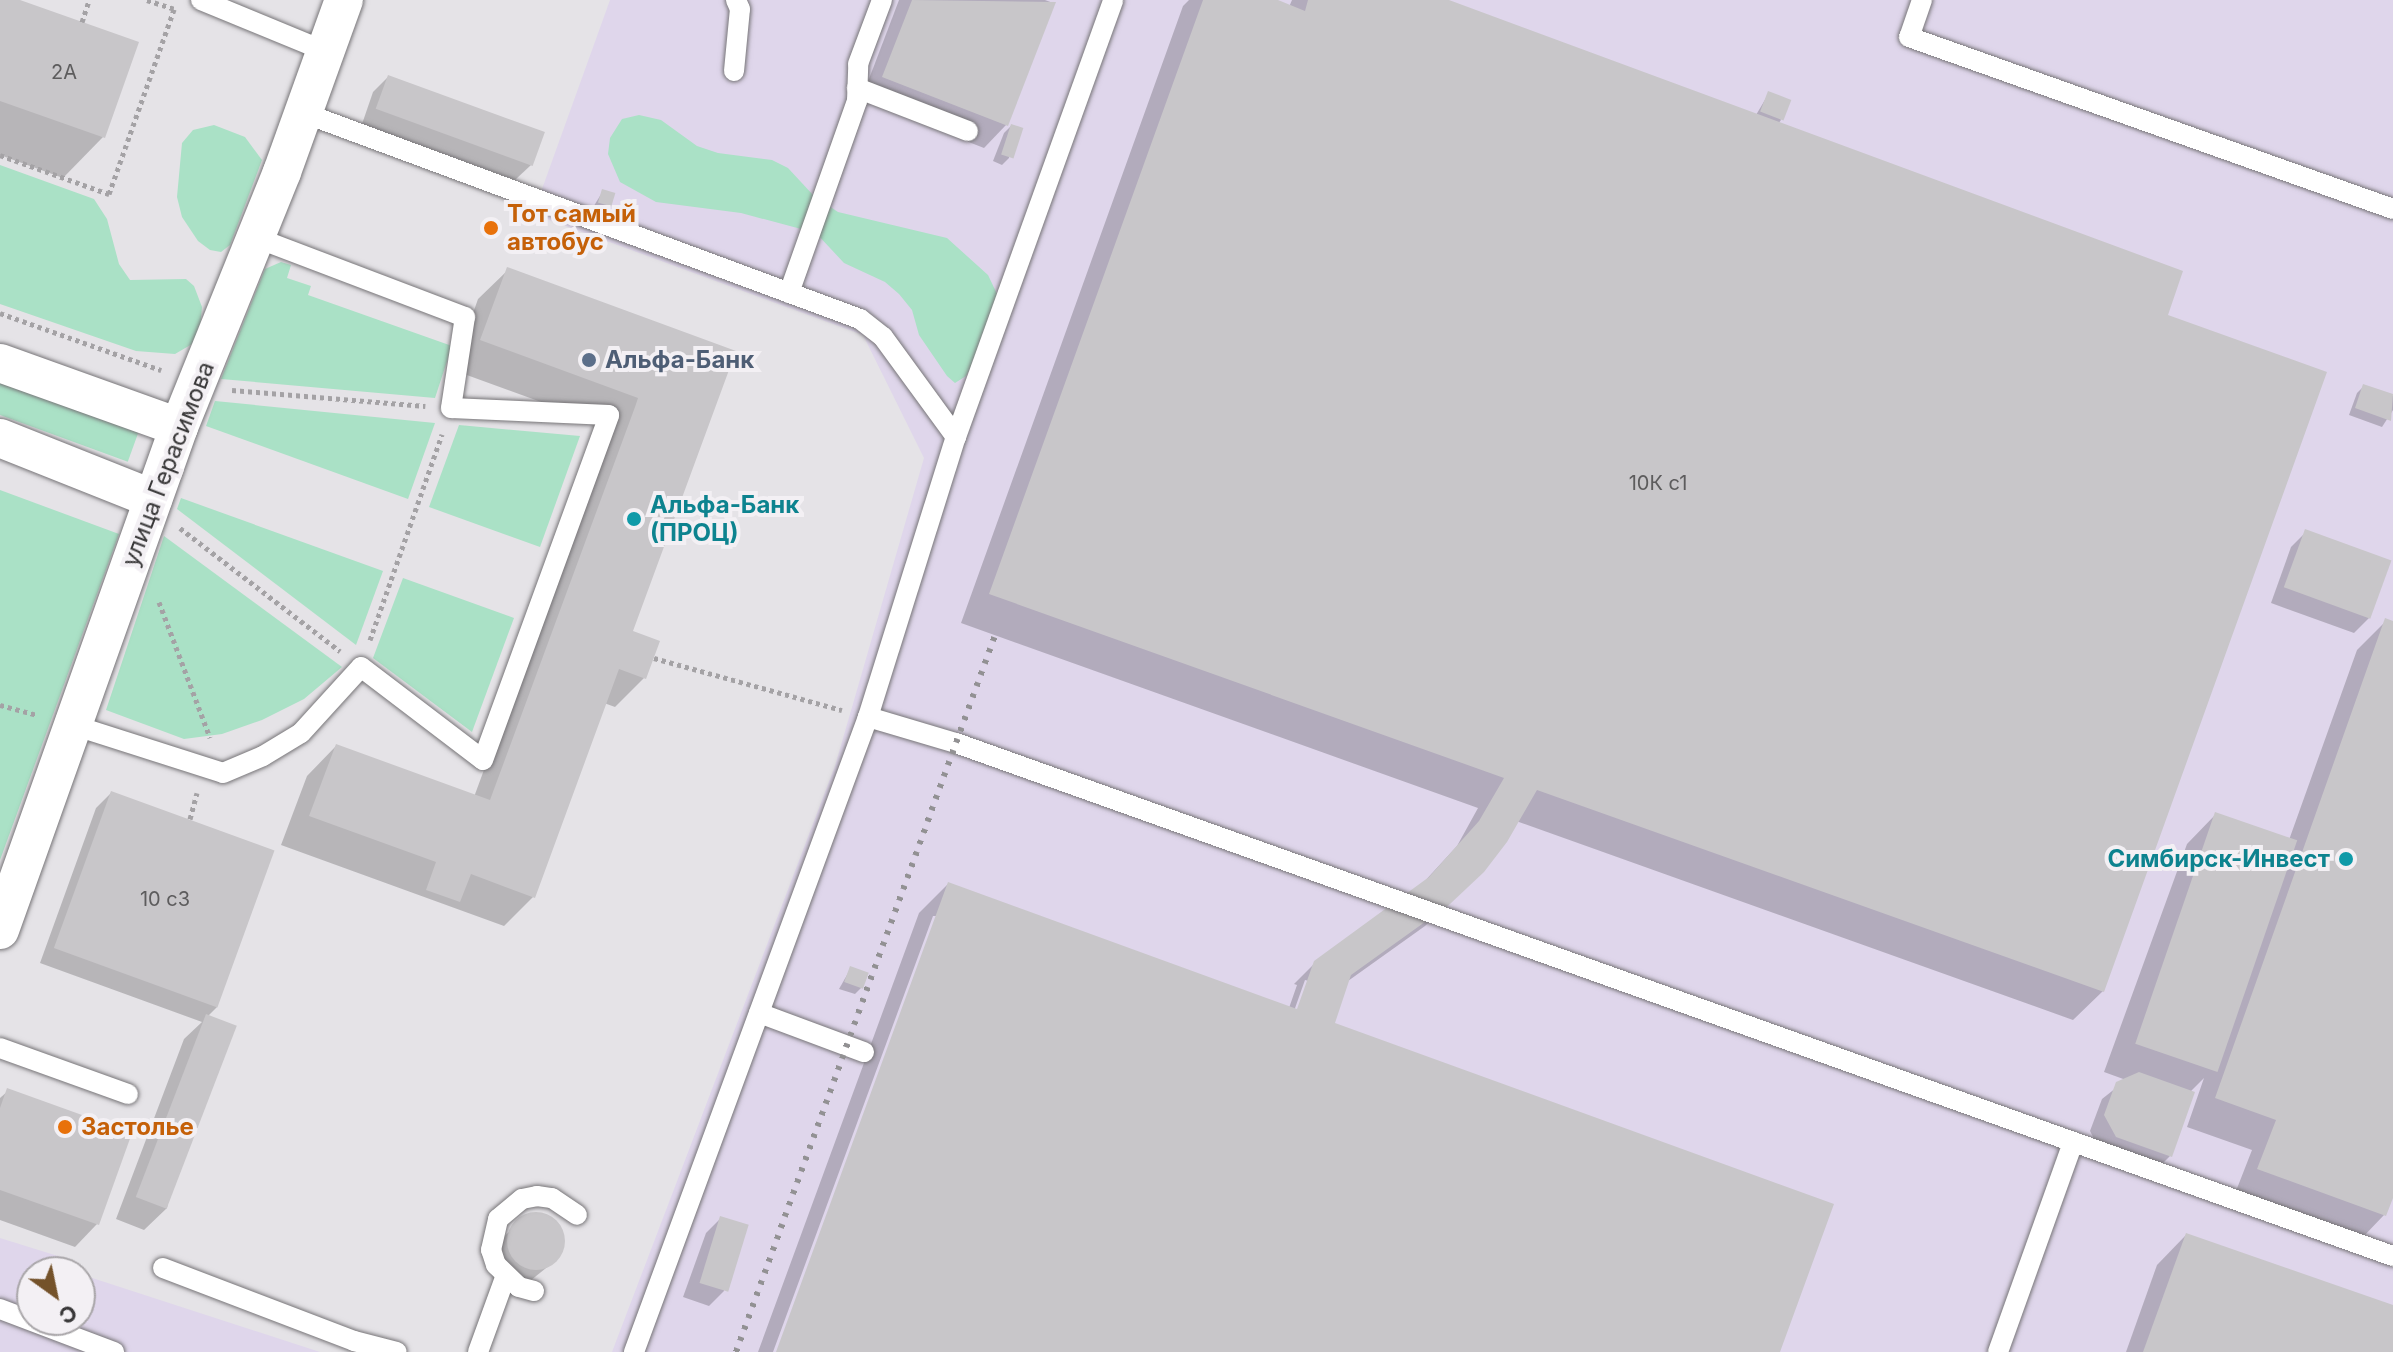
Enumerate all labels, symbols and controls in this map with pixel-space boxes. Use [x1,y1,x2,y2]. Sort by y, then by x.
house number: 2А [51,60,77,84]
place label: Тот самый автобус [507,200,636,256]
marker: Тот самый автобус [482,219,500,237]
place label: Альфа-Банк [605,346,754,374]
marker: Альфа-Банк [580,351,598,369]
street label: улица Герасимова [116,357,220,571]
house number: 10К с1 [1629,471,1687,495]
place label: Альфа-Банк (ПРОЦ) [650,491,799,547]
marker: Альфа-Банк (ПРОЦ) [625,510,643,528]
place label: Симбирск-Инвест [2107,845,2330,873]
marker: Симбирск-Инвест [2337,850,2355,868]
house number: 10 с3 [140,887,190,911]
place label: Застолье [81,1113,194,1141]
marker: Застолье [56,1118,74,1136]
north arrow [16,1256,96,1336]
text: С [54,1299,82,1330]

